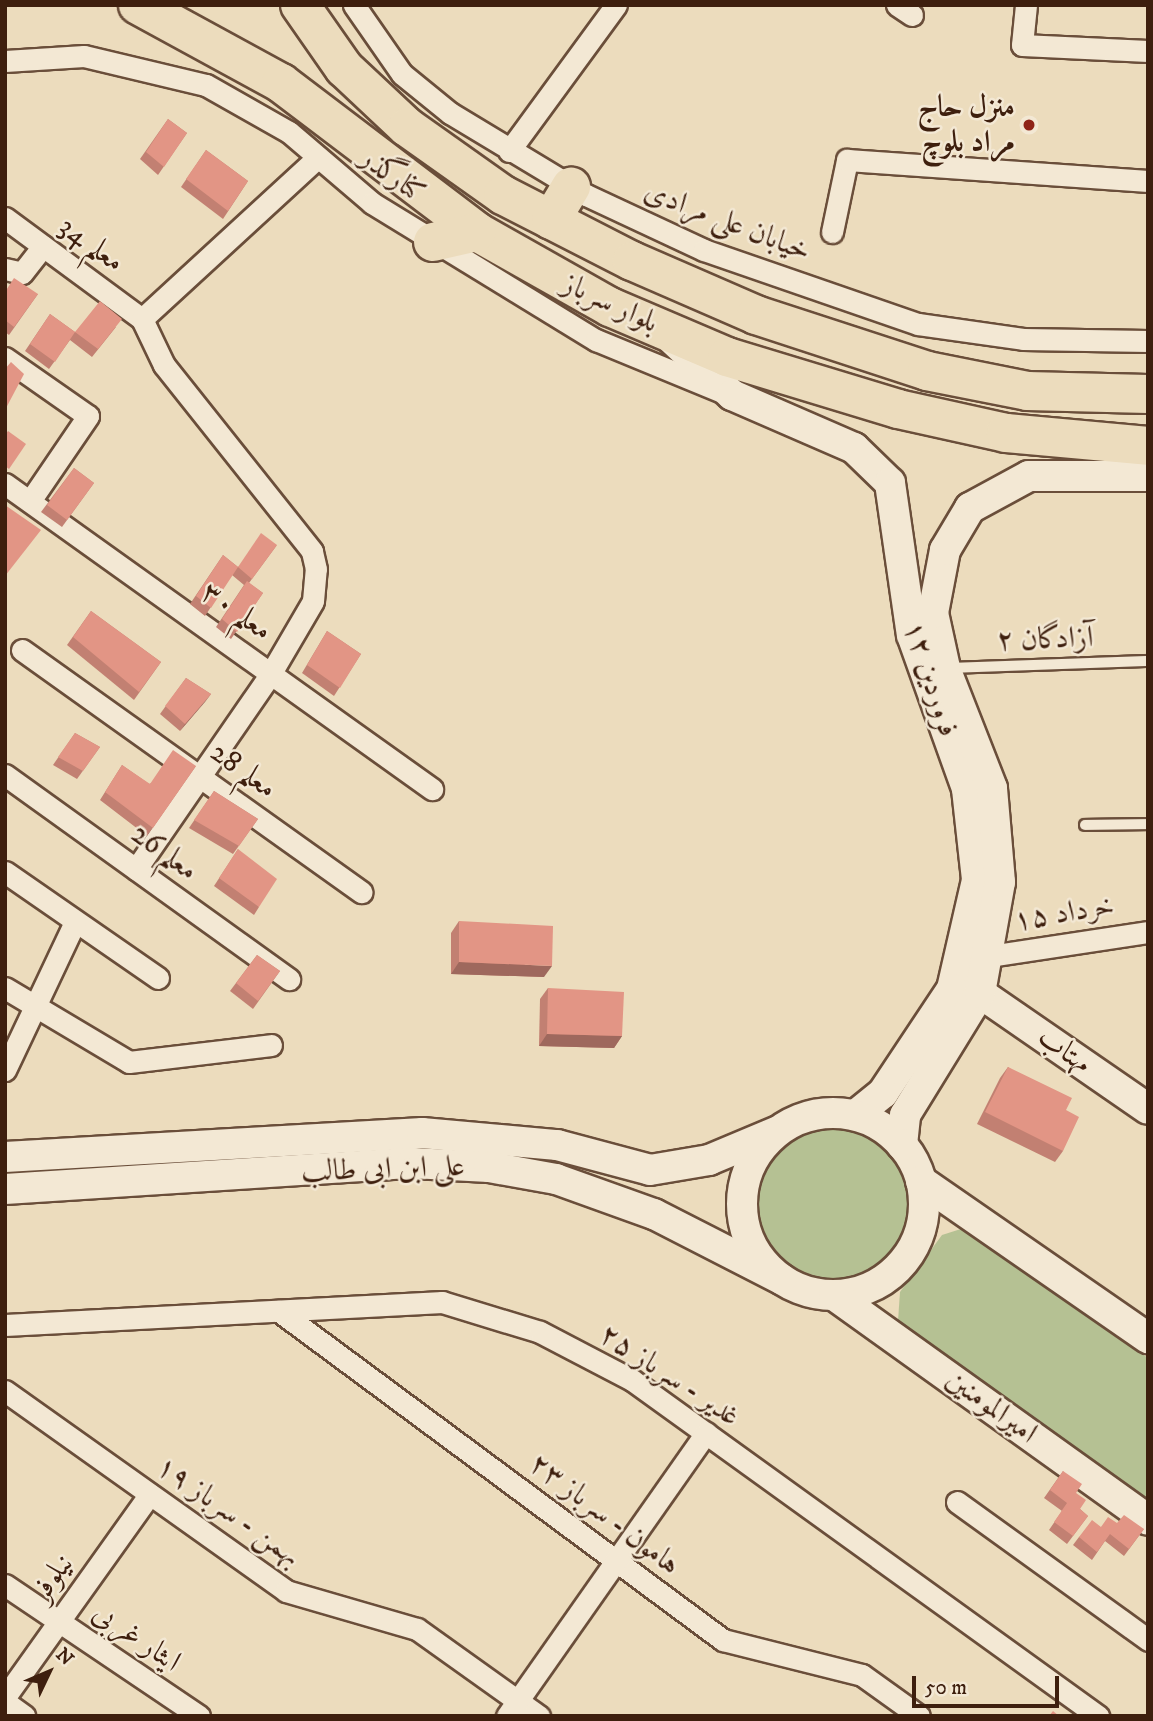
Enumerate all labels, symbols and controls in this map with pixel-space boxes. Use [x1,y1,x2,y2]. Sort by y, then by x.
place label: منزل حاج مراد بلوچ [917,90,1015,160]
marker: منزل حاج مراد بلوچ [1021,117,1037,133]
street label: کنارگذر [353,140,431,212]
street label: خیابان علی مرادی [639,174,815,270]
street label: معلم 34 [51,209,131,281]
street label: بلوار سرباز [556,266,664,342]
street label: معلم ۳۰ [193,575,279,649]
street label: ۱۲ فروردین [894,617,966,741]
street label: آزادگان ۲ [996,620,1094,660]
street label: معلم 28 [203,735,283,807]
street label: معلم 26 [124,817,204,889]
street label: ۱۵ خرداد [1011,888,1117,940]
street label: مهتاب [1030,1020,1098,1082]
street label: علی ابن ابی طالب [300,1149,466,1191]
street label: غدیر - سرباز ۲۵ [592,1317,746,1435]
street label: امیرالمومنین [938,1362,1044,1452]
street label: هامون - سرباز ۲۳ [521,1446,687,1584]
street label: بهمن - سرباز ۱۹ [149,1449,307,1575]
street label: نیلوفر [24,1547,82,1609]
street label: ایثار غربی [85,1595,187,1681]
north arrow [14,1637,84,1707]
text: N [51,1643,78,1671]
scale bar [915,1662,1062,1706]
text: 50 m [925,1675,967,1701]

